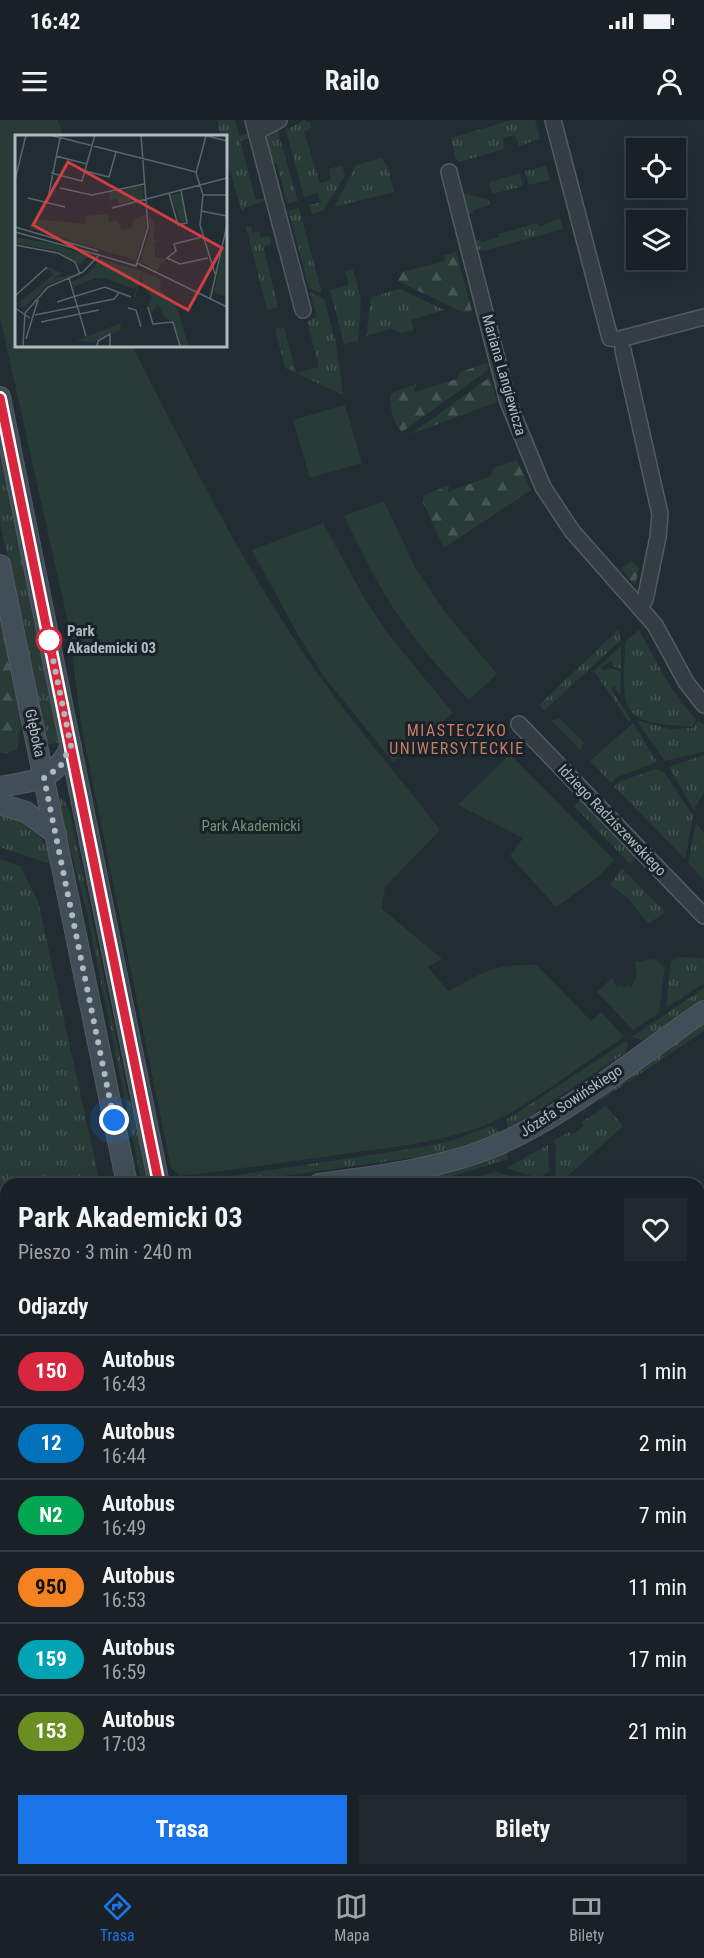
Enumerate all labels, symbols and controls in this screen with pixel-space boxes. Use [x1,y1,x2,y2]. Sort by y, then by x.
text: 16:42 [30,9,81,34]
icon: menu [18,65,51,98]
text: Railo [325,65,379,97]
icon: person [653,65,686,98]
inset map [15,135,226,346]
map controls [626,138,686,270]
button: locate [626,138,686,198]
button: layers [626,210,686,270]
street label: Mariana Langiewicza [478,312,530,438]
place label: Park Akademicki 03 [67,622,156,657]
marker: Park Akademicki 03 [36,627,62,653]
street label: Głęboka [21,707,49,759]
district label: MIASTECZKO UNIWERSYTECKIE [389,721,525,758]
street label: Idziego Radziszewskiego [554,760,670,880]
park label: Park Akademicki [201,817,301,835]
street label: Józefa Sowińskiego [516,1061,626,1141]
your location [99,1105,129,1135]
button: heart [624,1198,687,1261]
text: Park Akademicki 03 [18,1201,243,1234]
text: Pieszo · 3 min · 240 m [18,1240,192,1264]
text: Odjazdy [18,1294,88,1319]
text: Autobus [102,1347,175,1372]
text: 150 [35,1359,67,1383]
text: 1 min [639,1359,687,1384]
text: 16:43 [102,1372,146,1396]
text: Autobus [102,1419,175,1444]
text: 12 [40,1431,62,1455]
text: 2 min [639,1431,687,1456]
text: 16:44 [102,1444,146,1468]
text: Autobus [102,1491,175,1516]
text: N2 [39,1503,63,1527]
text: 7 min [639,1503,687,1528]
text: 16:49 [102,1516,146,1540]
text: Autobus [102,1563,175,1588]
text: 950 [35,1575,67,1599]
text: 11 min [628,1575,687,1600]
text: 16:53 [102,1588,146,1612]
text: Autobus [102,1635,175,1660]
text: 159 [35,1647,67,1671]
text: 17 min [628,1647,687,1672]
text: 16:59 [102,1660,146,1684]
text: Autobus [102,1707,175,1732]
text: 153 [35,1719,67,1743]
text: 21 min [628,1719,687,1744]
text: 17:03 [102,1732,146,1756]
button: Trasa [18,1795,347,1864]
button: Bilety [359,1795,687,1864]
tab: Trasa [100,1890,135,1945]
tab: Mapa [334,1890,370,1945]
tab: Bilety [569,1890,604,1945]

